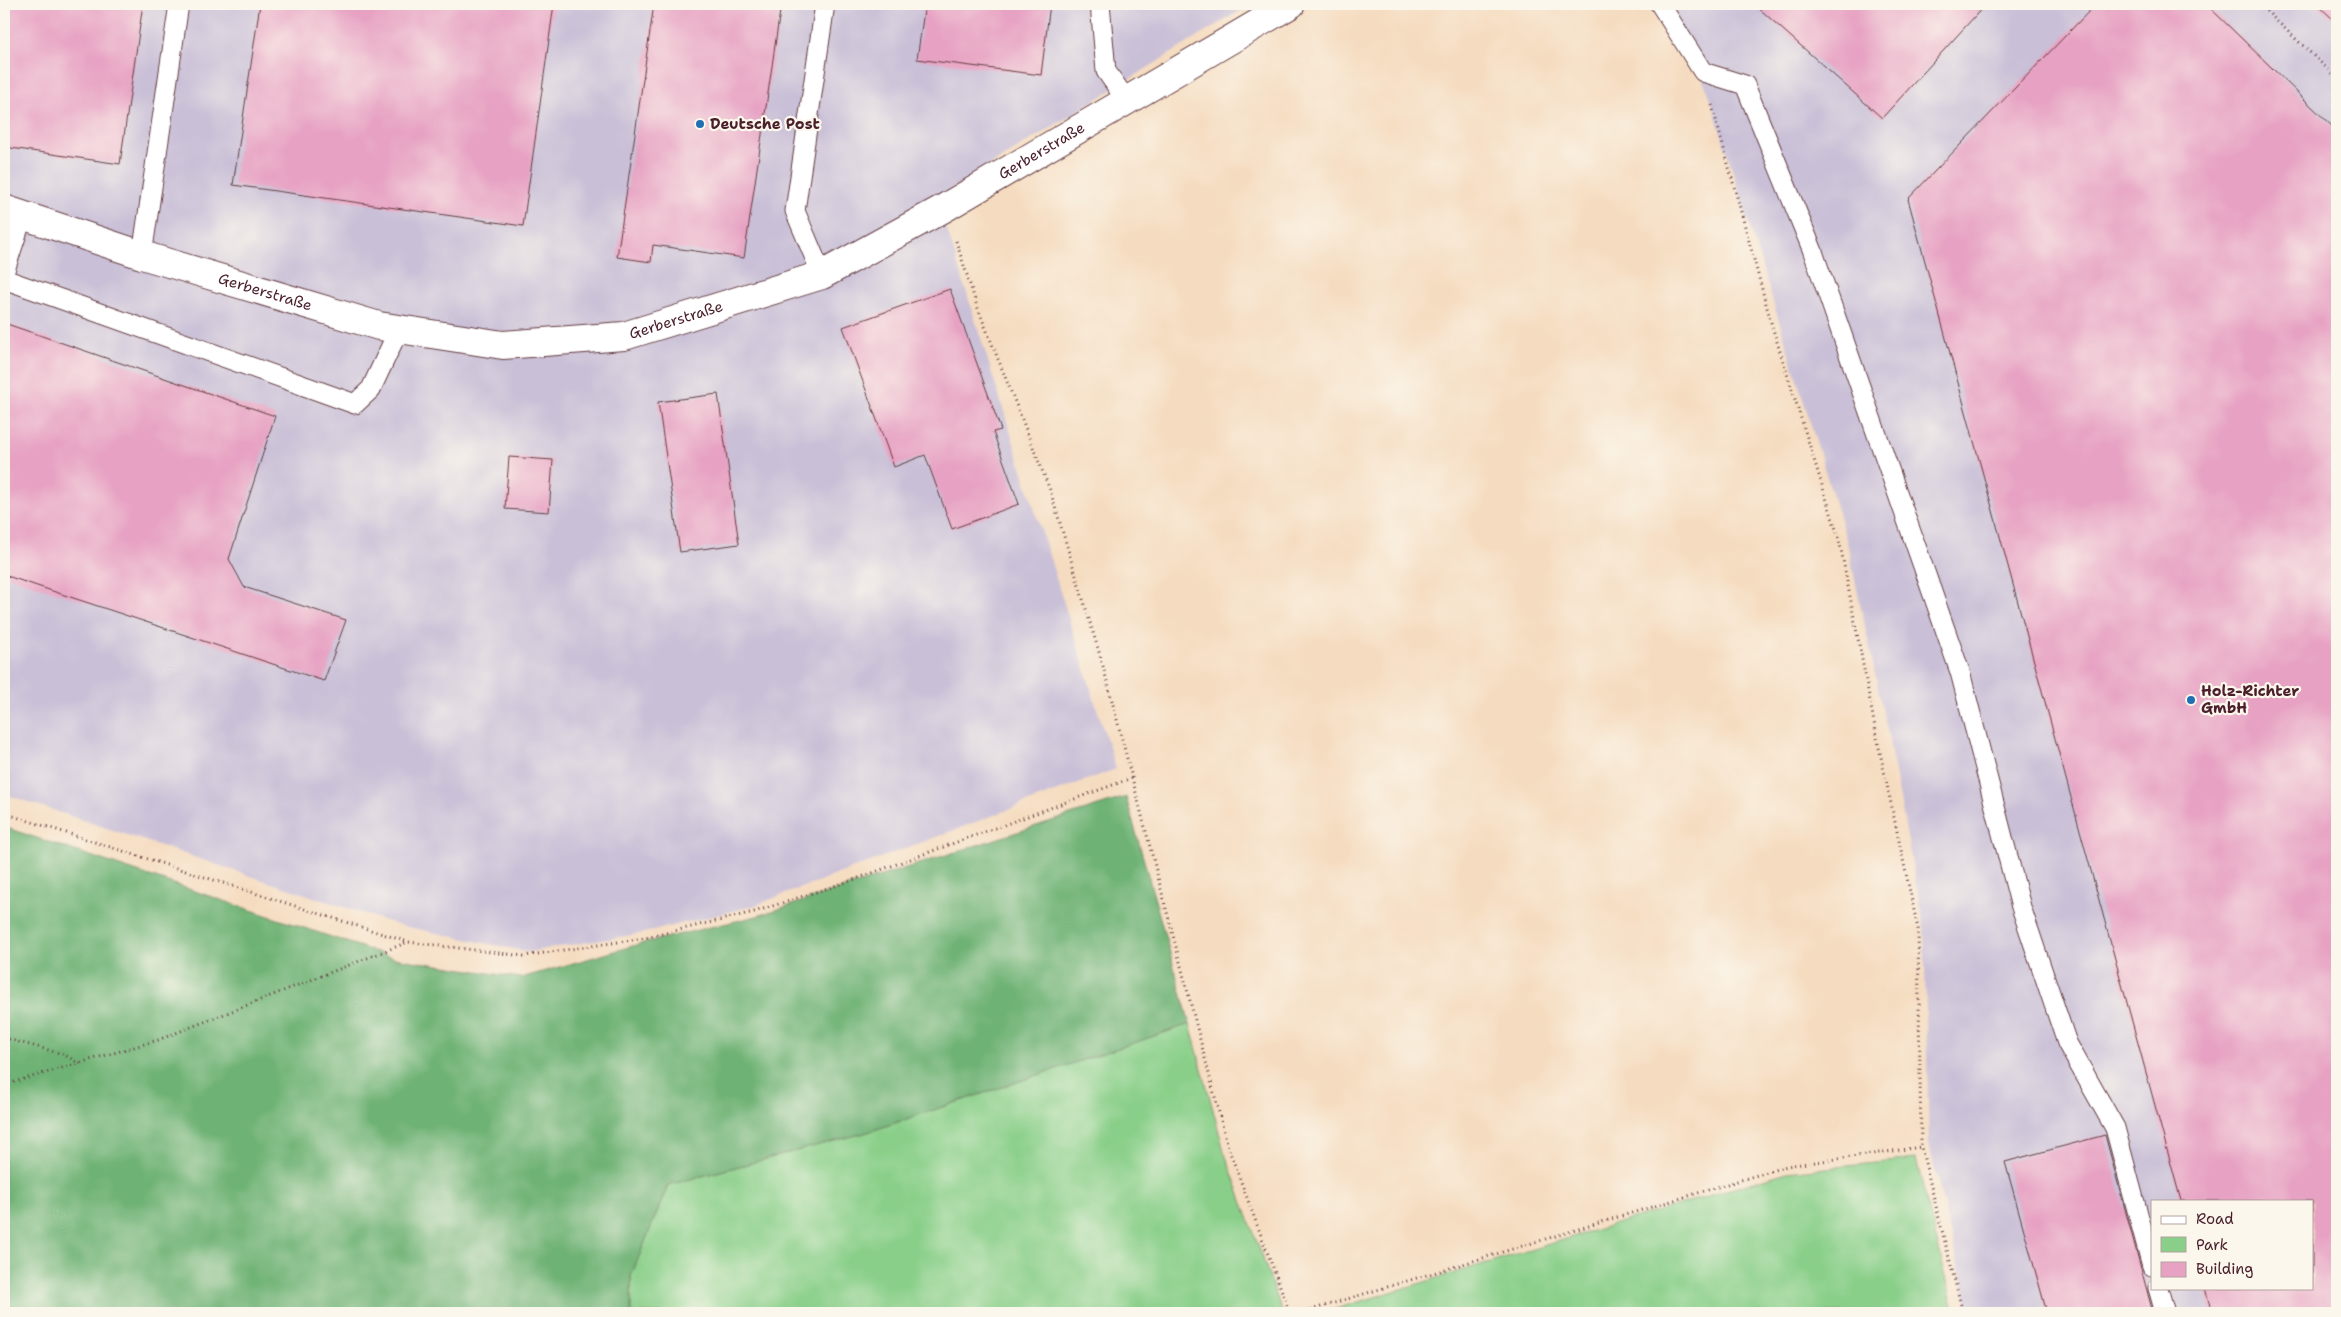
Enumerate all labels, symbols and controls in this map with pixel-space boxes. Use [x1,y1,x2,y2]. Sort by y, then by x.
place label: Deutsche Post [710,114,820,134]
marker: Deutsche Post [694,118,706,130]
street label: Gerberstraße [995,118,1088,184]
street label: Gerberstraße [216,268,314,315]
street label: Gerberstraße [627,296,725,344]
place label: Holz-Richter GmbH [2201,681,2299,718]
marker: Holz-Richter GmbH [2185,694,2197,706]
legend [2151,1200,2314,1290]
text: Road [2196,1209,2234,1229]
text: Park [2196,1235,2228,1255]
text: Building [2196,1259,2253,1279]

